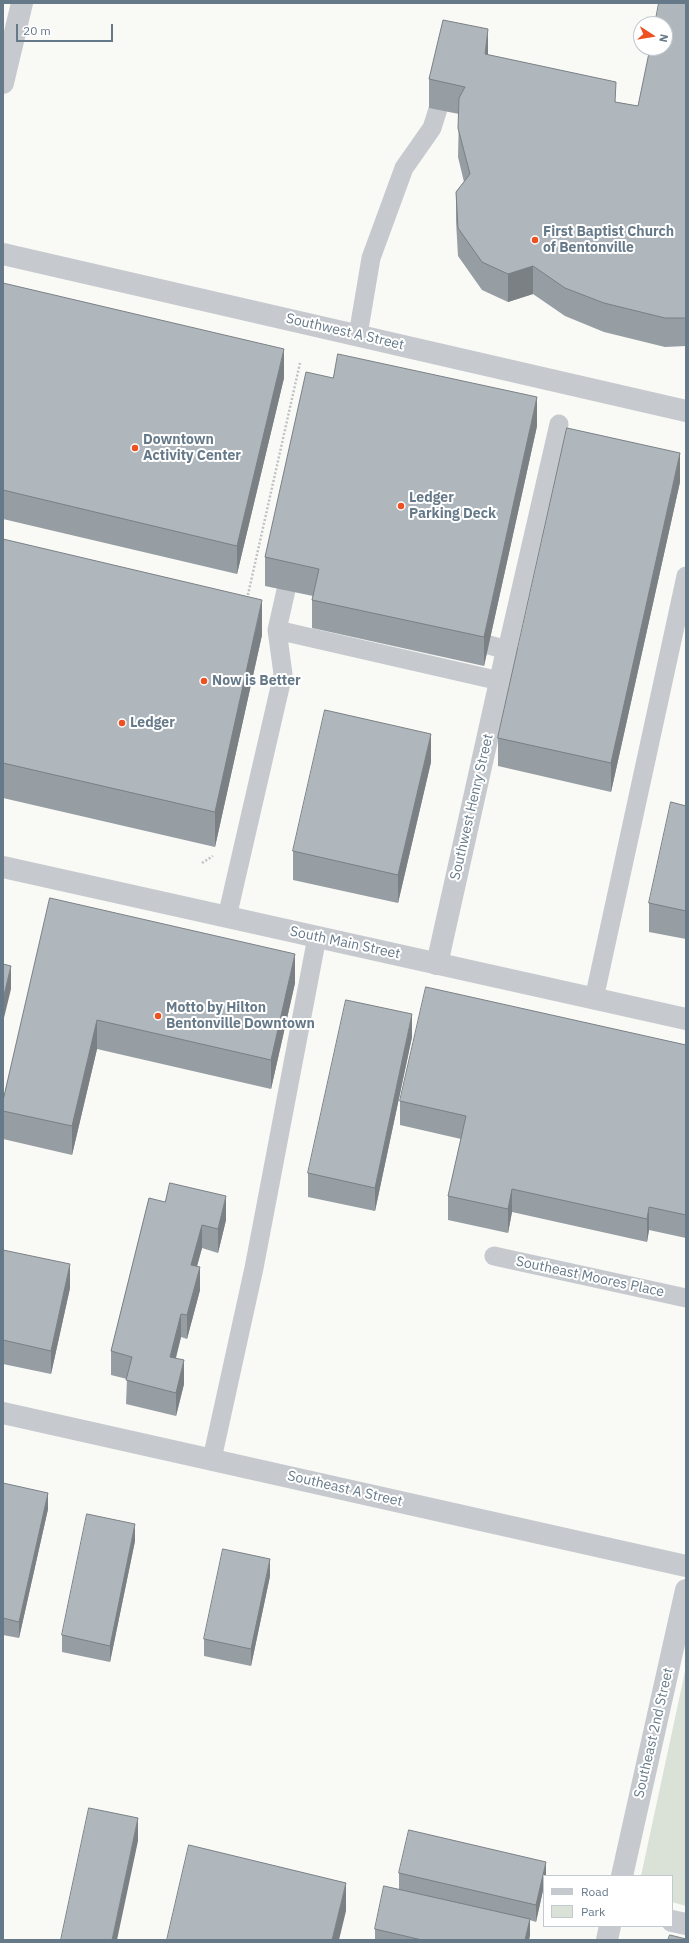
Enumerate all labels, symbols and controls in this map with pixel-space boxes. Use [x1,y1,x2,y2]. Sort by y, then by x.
scale bar [18,16,115,42]
north arrow [633,16,673,56]
text: 20 m [23,23,51,38]
text: N [656,33,671,44]
place label: First Baptist Church of Bentonville [543,224,674,256]
marker: First Baptist Church of Bentonville [530,235,540,245]
street label: Southwest A Street [284,310,406,354]
place label: Downtown Activity Center [143,432,241,464]
marker: Downtown Activity Center [130,443,140,453]
place label: Ledger Parking Deck [409,490,496,522]
marker: Ledger Parking Deck [396,501,406,511]
place label: Now is Better [212,673,301,689]
marker: Now is Better [199,676,209,686]
place label: Ledger [130,715,175,731]
marker: Ledger [117,718,127,728]
street label: Southwest Henry Street [447,732,497,882]
street label: South Main Street [288,923,402,963]
place label: Motto by Hilton Bentonville Downtown [166,1000,315,1032]
marker: Motto by Hilton Bentonville Downtown [153,1011,163,1021]
street label: Southeast Moores Place [514,1253,666,1301]
street label: Southeast A Street [286,1468,404,1510]
street label: Southeast 2nd Street [631,1666,677,1800]
legend [543,1875,673,1927]
text: Road [581,1884,609,1899]
text: Park [581,1904,605,1919]

